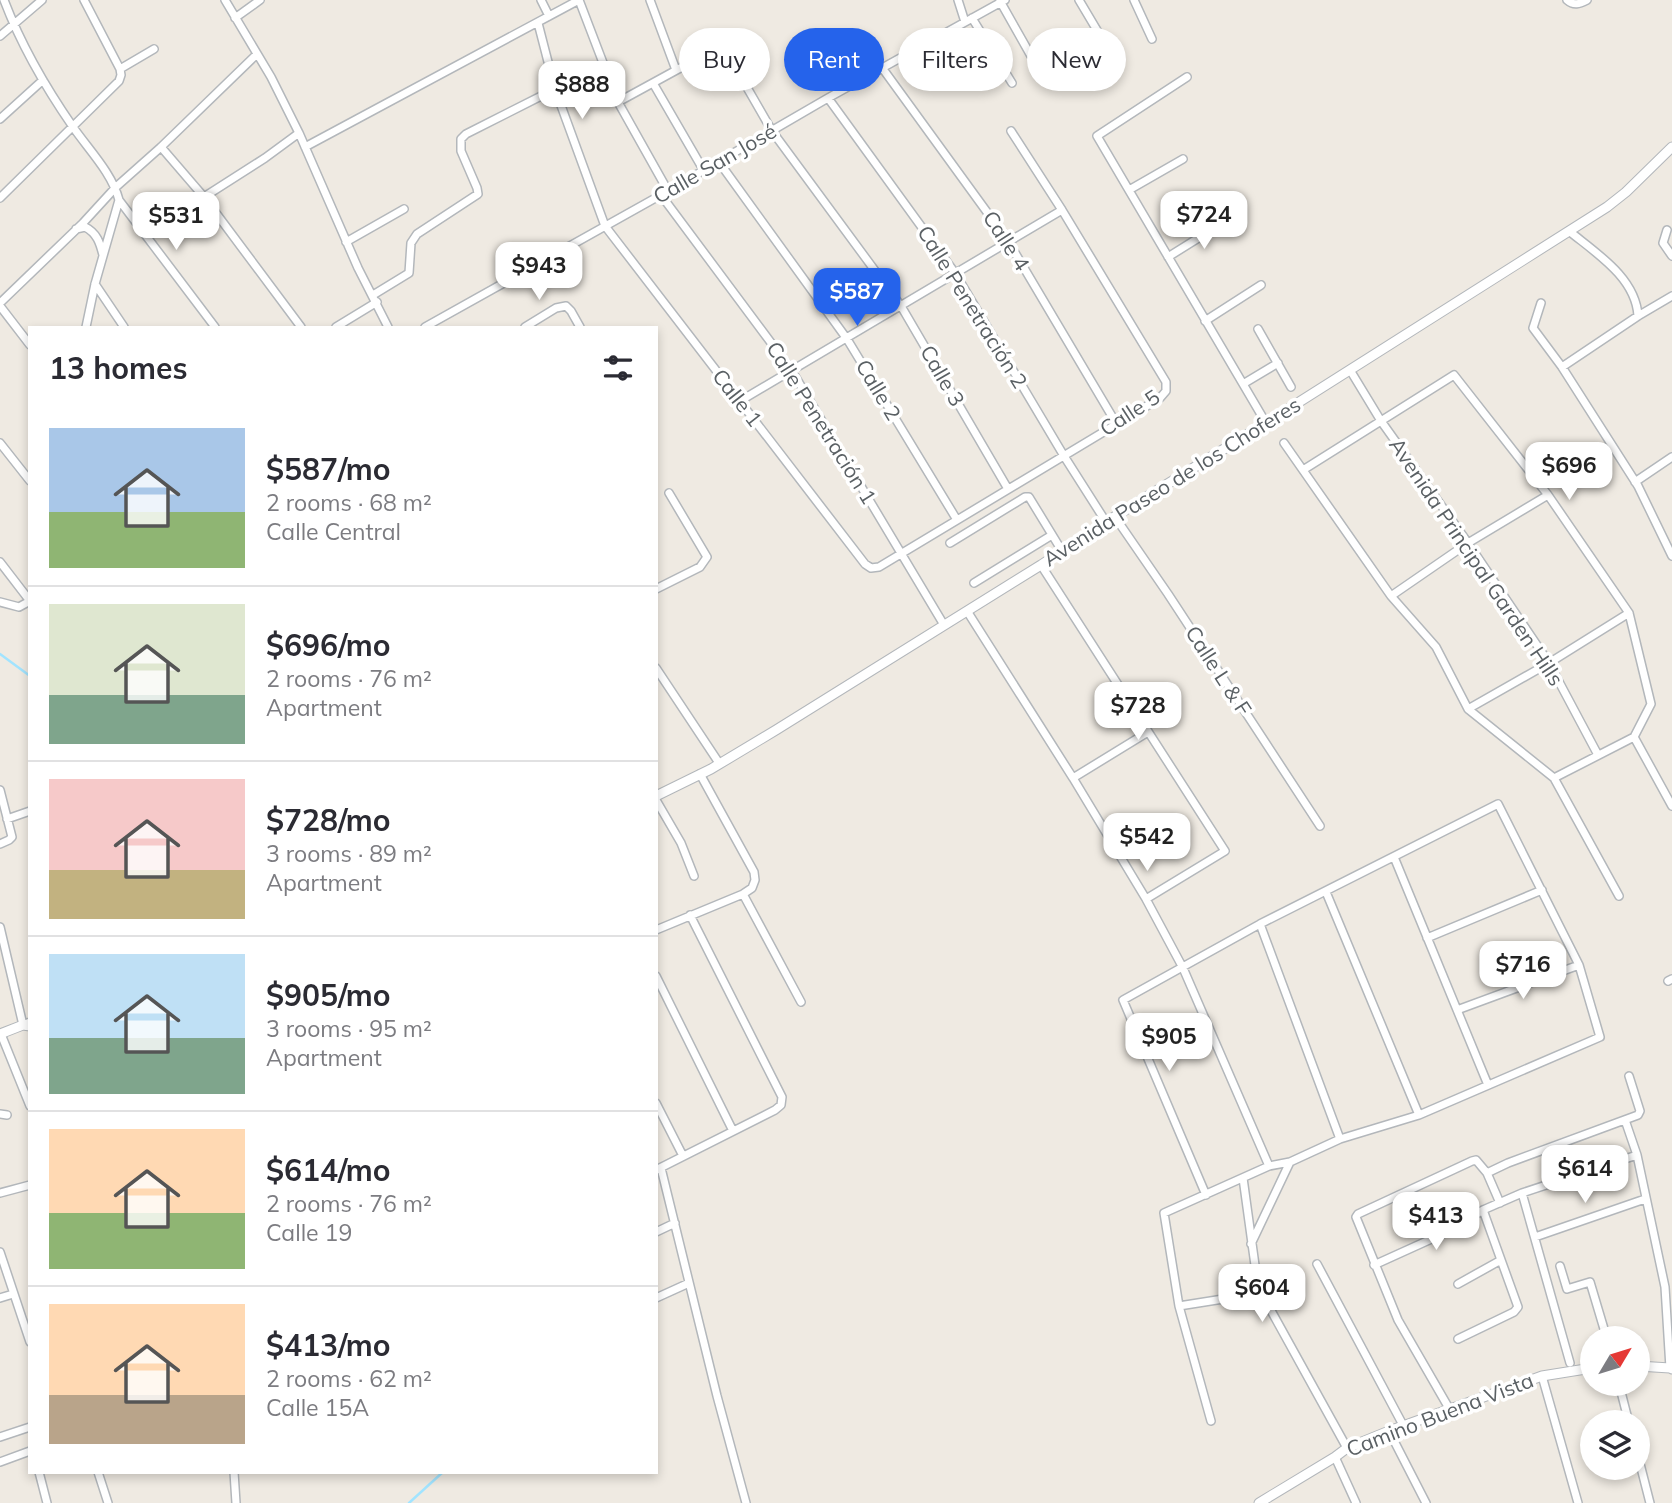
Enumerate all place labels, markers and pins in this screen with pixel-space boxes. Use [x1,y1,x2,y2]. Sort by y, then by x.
pin: $888 [541,61,623,121]
pin: $724 [1163,191,1245,251]
pin: $531 [135,192,217,252]
pin: $943 [498,243,580,302]
pin: $587 [816,268,898,328]
pin: $696 [1528,442,1610,502]
pin: $728 [1097,682,1179,742]
pin: $542 [1106,814,1188,873]
pin: $716 [1482,942,1564,1001]
pin: $905 [1128,1014,1210,1073]
pin: $614 [1544,1146,1626,1205]
pin: $413 [1395,1192,1477,1252]
pin: $604 [1221,1264,1303,1324]

